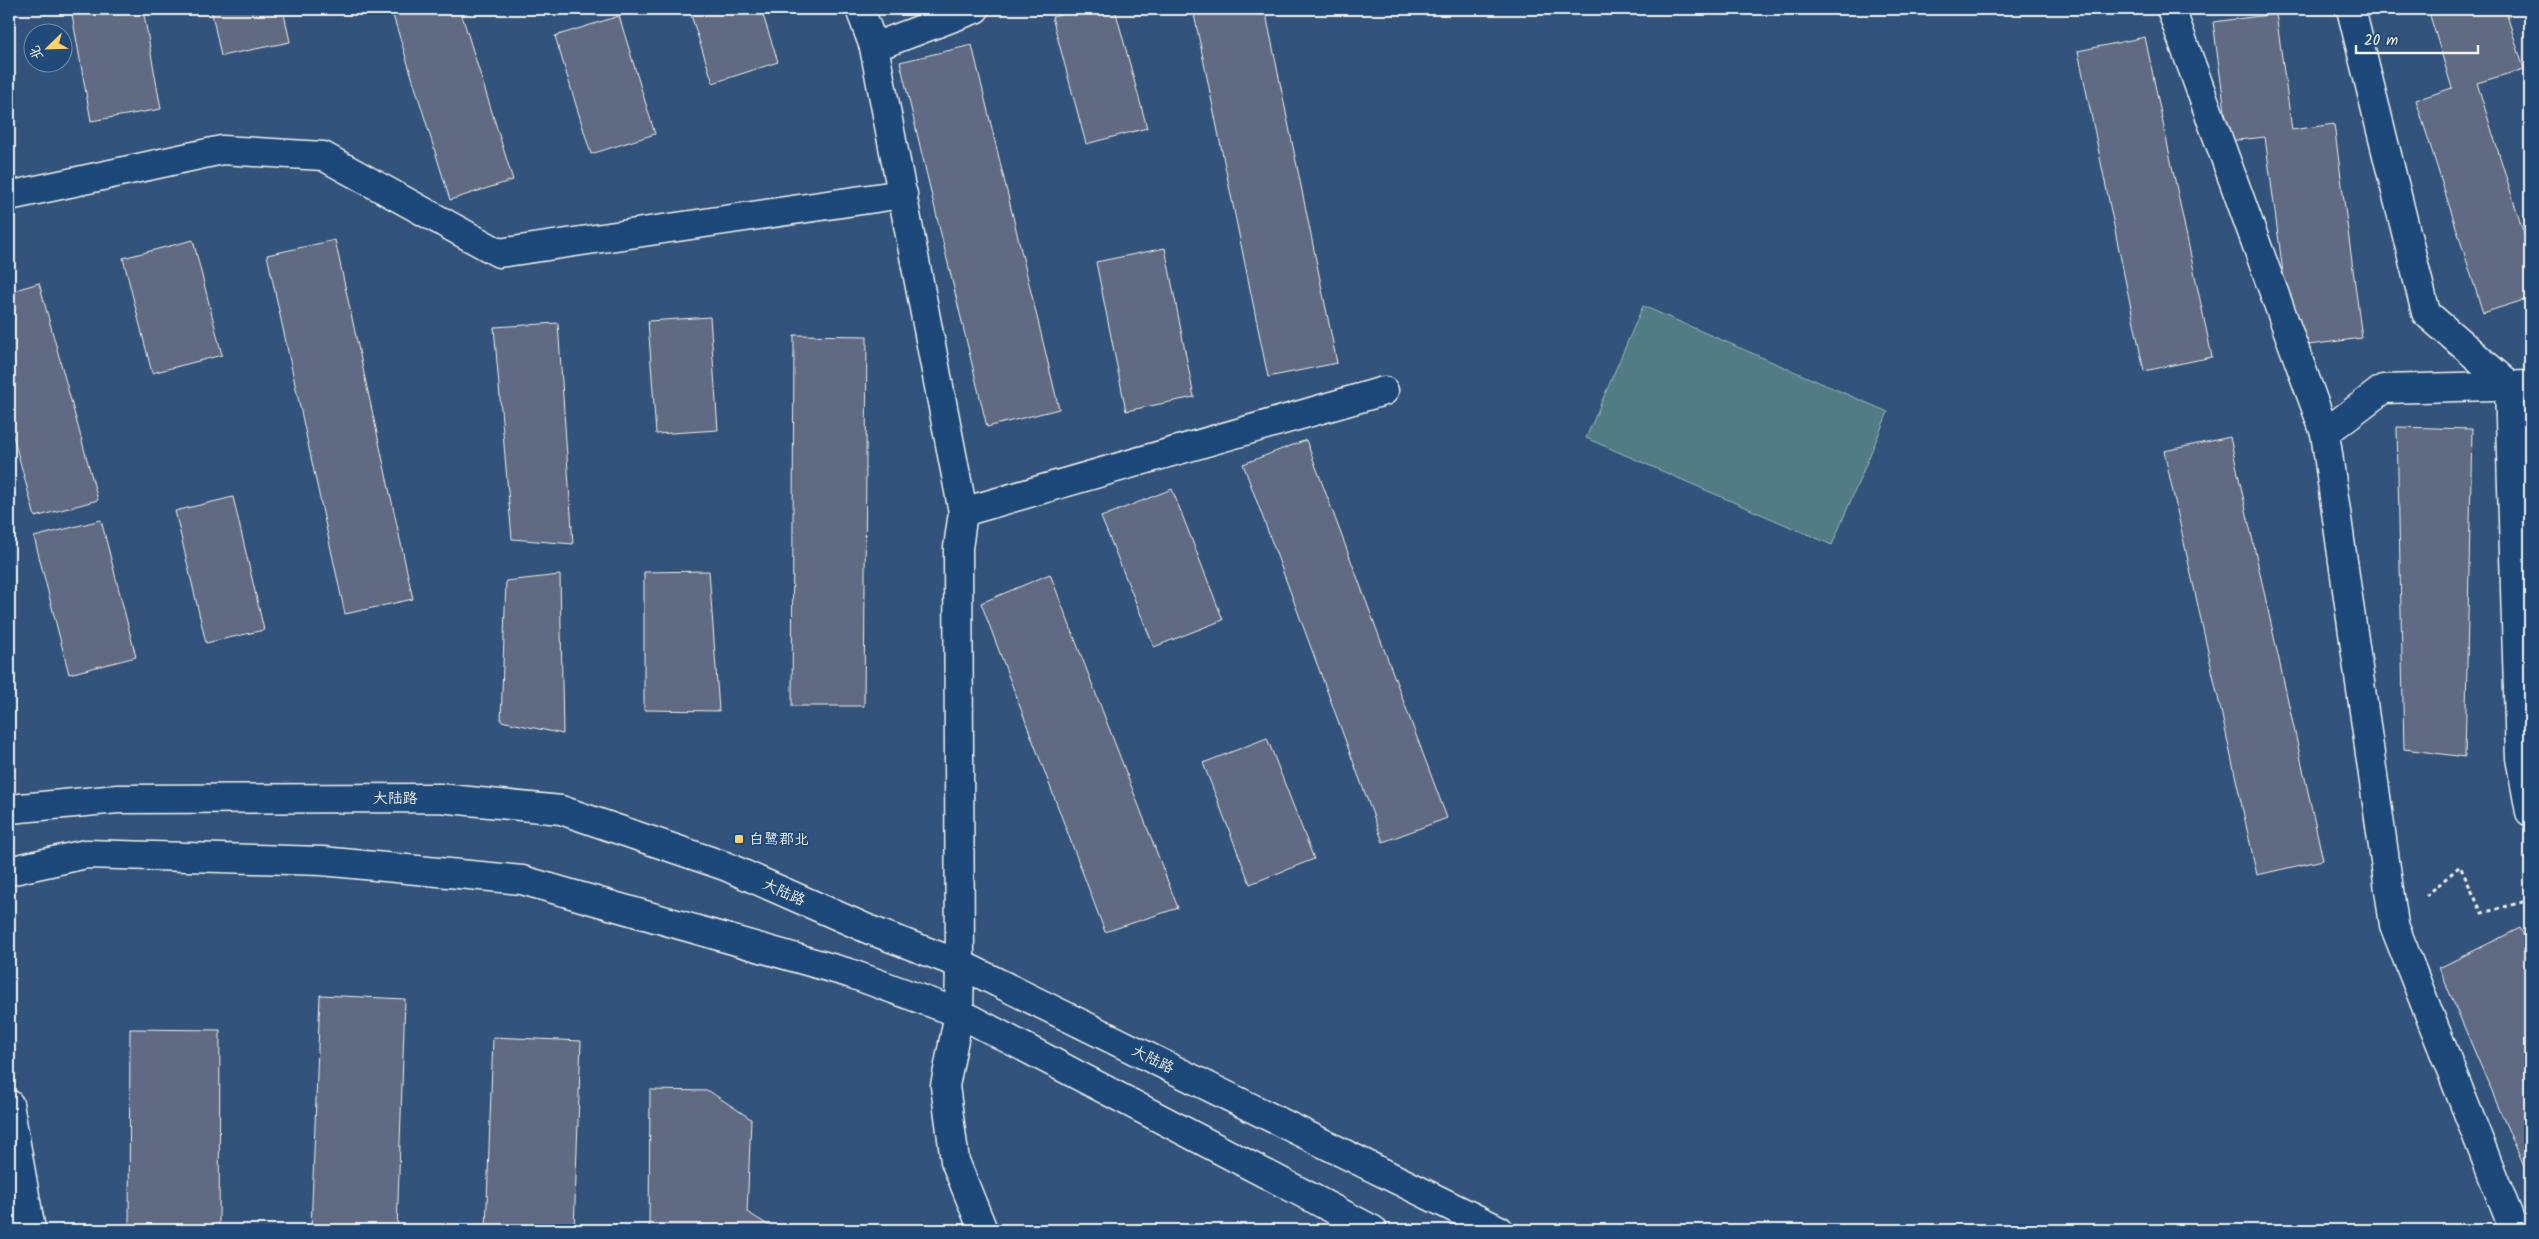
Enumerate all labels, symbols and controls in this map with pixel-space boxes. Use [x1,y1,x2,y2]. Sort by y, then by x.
north arrow [22,22,72,72]
scale bar [2356,22,2479,54]
text: 20 m [2364,29,2398,53]
text: 北 [24,42,50,63]
street label: 大陆路 [372,787,418,811]
place label: 白鹭郡北 [749,828,809,852]
marker: 白鹭郡北 [733,833,745,845]
street label: 大陆路 [758,873,809,913]
street label: 大陆路 [1127,1039,1178,1081]

